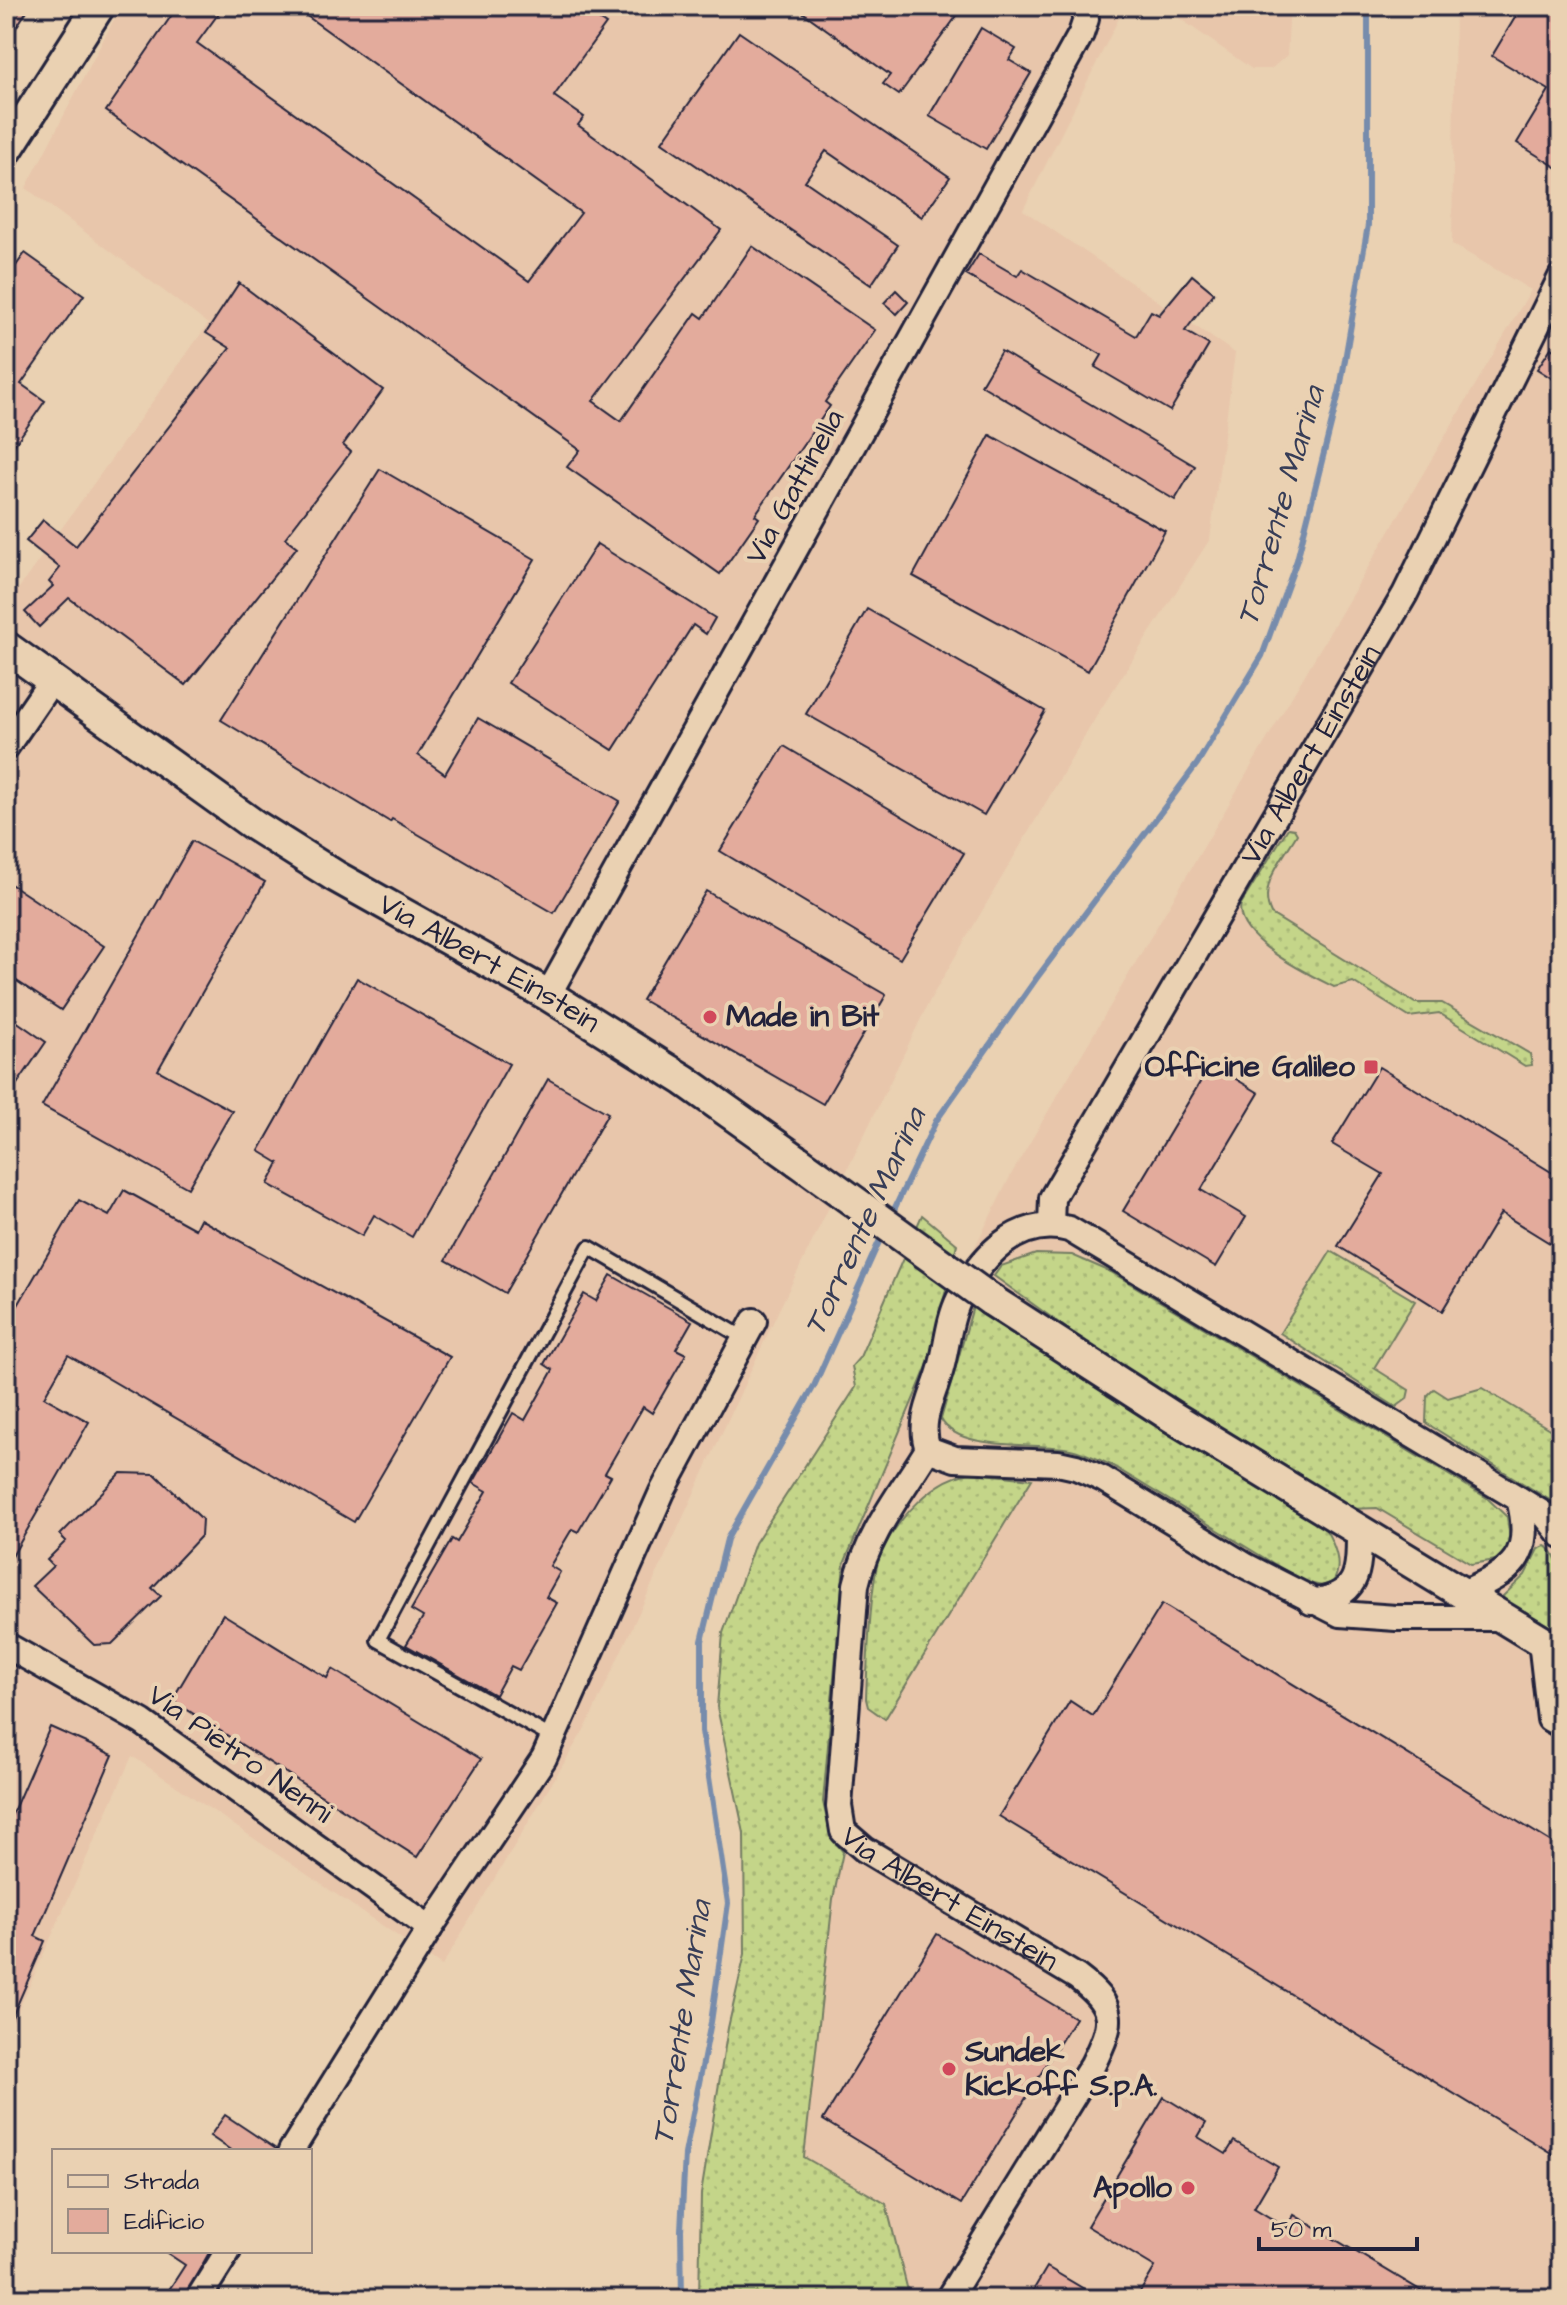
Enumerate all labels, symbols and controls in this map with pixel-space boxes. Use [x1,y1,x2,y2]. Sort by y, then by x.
water label: Torrente Marina [1225,379,1337,631]
street label: Via Gattinella [735,402,855,572]
street label: Via Albert Einstein [1230,637,1392,873]
street label: Via Albert Einstein [371,883,608,1043]
place label: Made in Bit [726,996,880,1038]
marker: Made in Bit [701,1008,719,1026]
place label: Officine Galileo [1145,1046,1355,1088]
marker: Officine Galileo [1362,1058,1380,1076]
water label: Torrente Marina [792,1099,938,1344]
street label: Via Pietro Nenni [139,1674,342,1834]
street label: Via Albert Einstein [831,1816,1066,1982]
water label: Torrente Marina [640,1896,724,2149]
place label: Sundek Kickoff S.p.A. [964,2031,1157,2108]
marker: Sundek Kickoff S.p.A. [940,2060,958,2078]
legend [52,2149,312,2253]
text: Strada [124,2165,199,2199]
place label: Apollo [1093,2167,1172,2210]
marker: Apollo [1179,2179,1197,2197]
scale bar [1259,2201,1417,2251]
text: Edificio [124,2205,205,2239]
text: 50 m [1271,2213,1332,2247]

